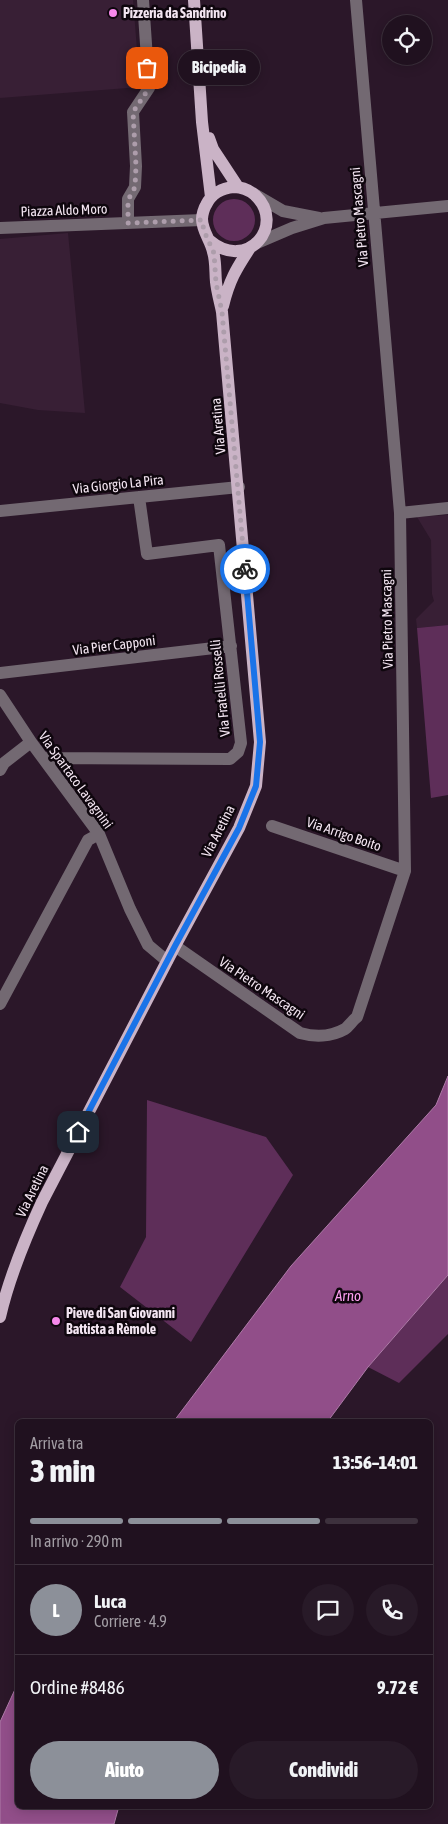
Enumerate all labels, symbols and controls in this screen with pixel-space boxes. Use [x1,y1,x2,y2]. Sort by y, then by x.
place label: Pizzeria da Sandrino [123,5,227,21]
marker: Pizzeria da Sandrino [107,7,119,19]
map controls [382,15,432,65]
button: locate [382,15,432,65]
pin [126,47,168,89]
callout: Bicipedia [177,50,260,86]
icon: bag [133,54,161,82]
text: Bicipedia [192,58,246,76]
street label: Via Pietro Mascagni [347,167,371,267]
street label: Piazza Aldo Moro [20,200,108,220]
street label: Via Aretina [208,397,228,455]
street label: Via Giorgio La Pira [72,471,164,497]
courier [220,544,270,594]
icon: bike [231,555,259,583]
street label: Via Pietro Mascagni [378,569,396,669]
street label: Via Pier Capponi [72,632,156,658]
street label: Via Fratelli Rosselli [207,639,233,737]
street label: Via Spartaco Lavagnini [35,728,117,832]
street label: Via Aretina [198,802,238,860]
street label: Via Arrigo Boito [305,814,383,854]
street label: Via Pietro Mascagni [216,953,308,1023]
pin [57,1111,99,1153]
icon: home [64,1118,92,1146]
street label: Via Aretina [12,1162,52,1220]
water label: Arno [334,1287,361,1304]
place label: Pieve di San Giovanni Battista a Rèmole [66,1305,175,1337]
marker: Pieve di San Giovanni Battista a Rèmole [50,1315,62,1327]
text: Arriva tra [30,1434,83,1452]
text: 13:56–14:01 [333,1451,418,1473]
text: 3 min [30,1452,95,1489]
text: In arrivo · 290 m [30,1532,123,1550]
button: chat [302,1584,354,1636]
button: phone [366,1584,418,1636]
text: Luca [94,1590,126,1612]
text: L [52,1599,60,1621]
text: Corriere · 4.9 [94,1612,167,1630]
text: Ordine #8486 [30,1676,125,1698]
text: 9.72 € [377,1676,418,1698]
button: Aiuto [30,1741,219,1799]
button: Condividi [229,1741,418,1799]

